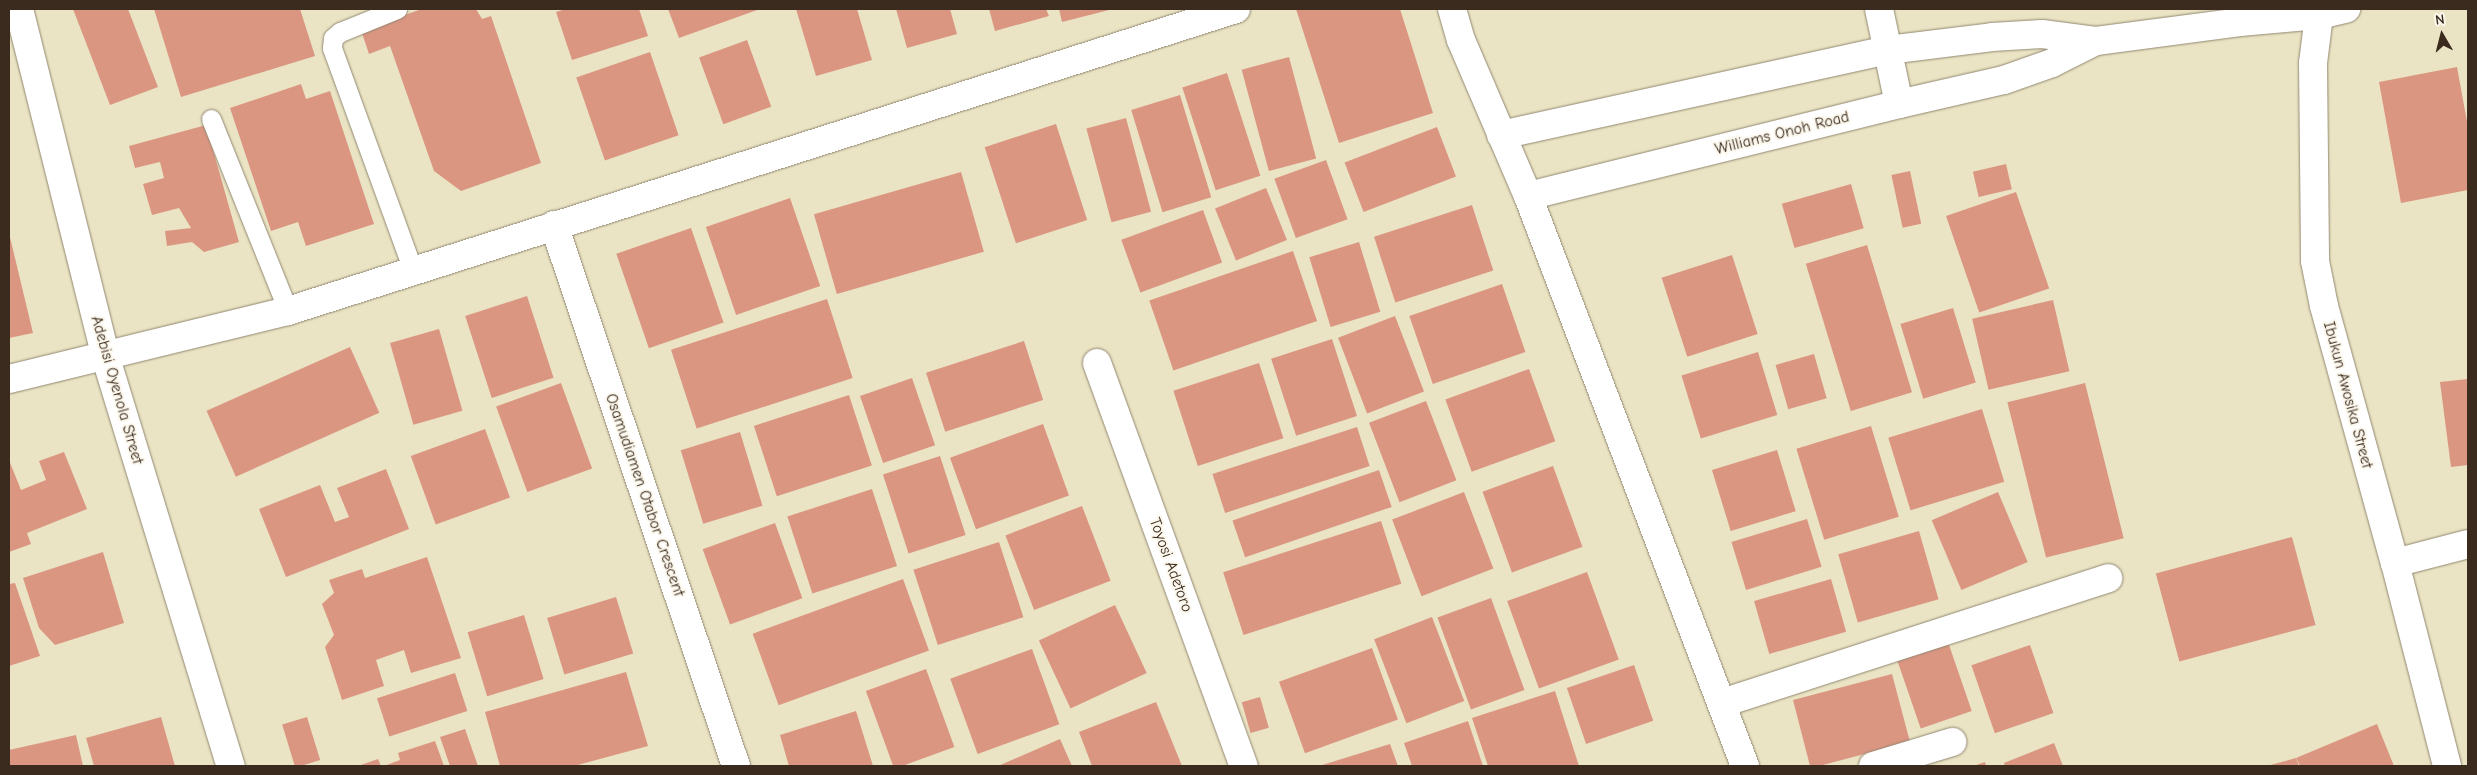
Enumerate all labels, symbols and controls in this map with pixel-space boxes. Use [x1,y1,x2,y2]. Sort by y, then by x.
north arrow [2417,10,2467,60]
text: N [2434,11,2446,29]
street label: Williams Onoh Road [1713,107,1851,159]
street label: Adebisi Oyenola Street [87,314,147,466]
street label: Ibukun Awosika Street [2319,319,2377,471]
street label: Osamudiamen Otabor Crescent [601,391,689,599]
street label: Toyosi Adetoro [1145,515,1197,615]

